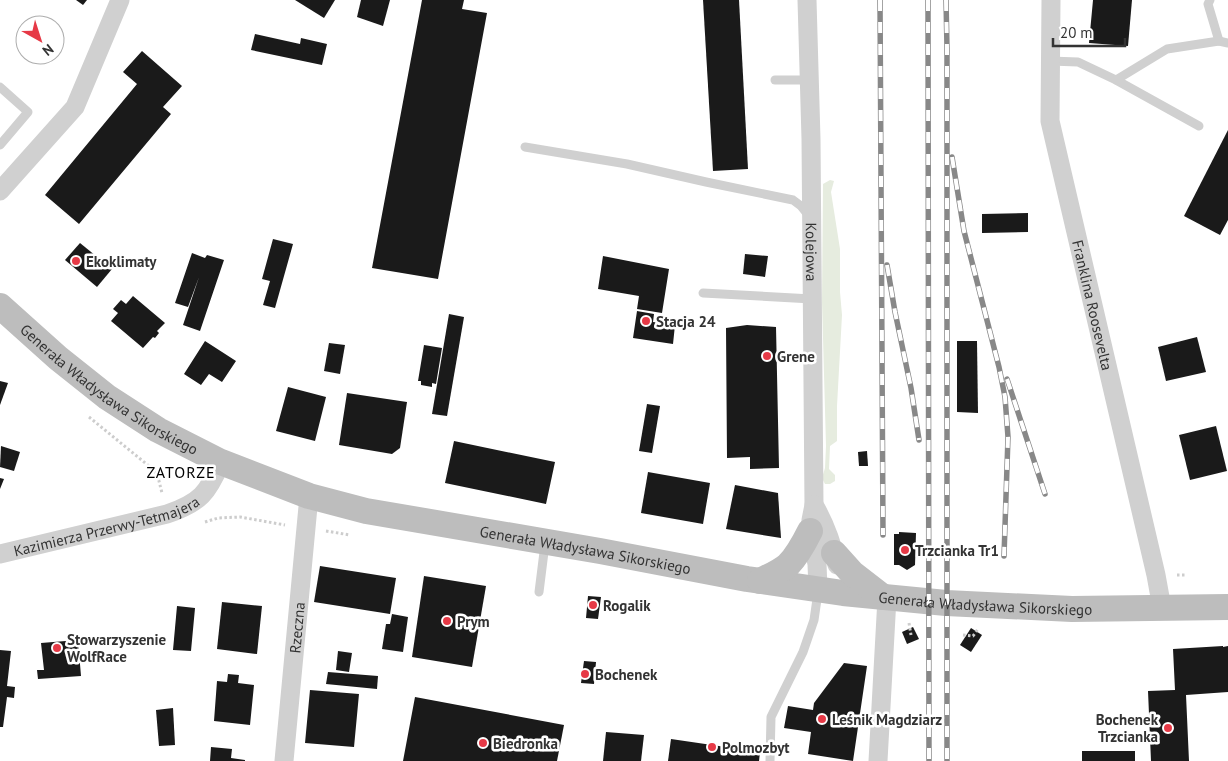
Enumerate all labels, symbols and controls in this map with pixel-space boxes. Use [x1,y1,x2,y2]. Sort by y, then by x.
north arrow [15,15,65,65]
scale bar [1053,15,1126,47]
text: 20 m [1060,23,1093,42]
text: N [39,40,57,60]
street label: Kolejowa [802,222,822,281]
street label: Franklina Roosevelta [1069,238,1117,372]
place label: Ekoklimaty [86,252,157,271]
marker: Ekoklimaty [70,255,82,267]
place label: Stacja 24 [656,312,716,331]
marker: Stacja 24 [640,315,652,327]
street label: Generała Władysława Sikorskiego [17,320,201,458]
place label: Grene [777,347,815,366]
marker: Grene [761,350,773,362]
district label: ZATORZE [146,462,216,482]
street label: Kazimierza Przerwy-Tetmajera [12,491,203,560]
street label: Generała Władysława Sikorskiego [478,521,693,578]
place label: Trzcianka Tr1 [915,541,999,560]
marker: Trzcianka Tr1 [899,544,911,556]
street label: Generała Władysława Sikorskiego [878,587,1092,619]
place label: Rogalik [603,596,651,615]
marker: Rogalik [587,599,599,611]
street label: Rzeczna [285,601,308,654]
place label: Prym [457,612,490,631]
marker: Prym [441,615,453,627]
place label: Stowarzyszenie WolfRace [67,630,167,666]
marker: Stowarzyszenie WolfRace [51,642,63,654]
place label: Bochenek [595,665,658,684]
marker: Bochenek [579,668,591,680]
place label: Leśnik Magdziarz [832,710,942,729]
place label: Bochenek Trzcianka [1096,710,1159,746]
marker: Leśnik Magdziarz [816,713,828,725]
marker: Bochenek Trzcianka [1162,722,1174,734]
place label: Biedronka [493,734,558,753]
marker: Biedronka [477,737,489,749]
place label: Polmozbyt [722,738,790,757]
marker: Polmozbyt [706,741,718,753]

